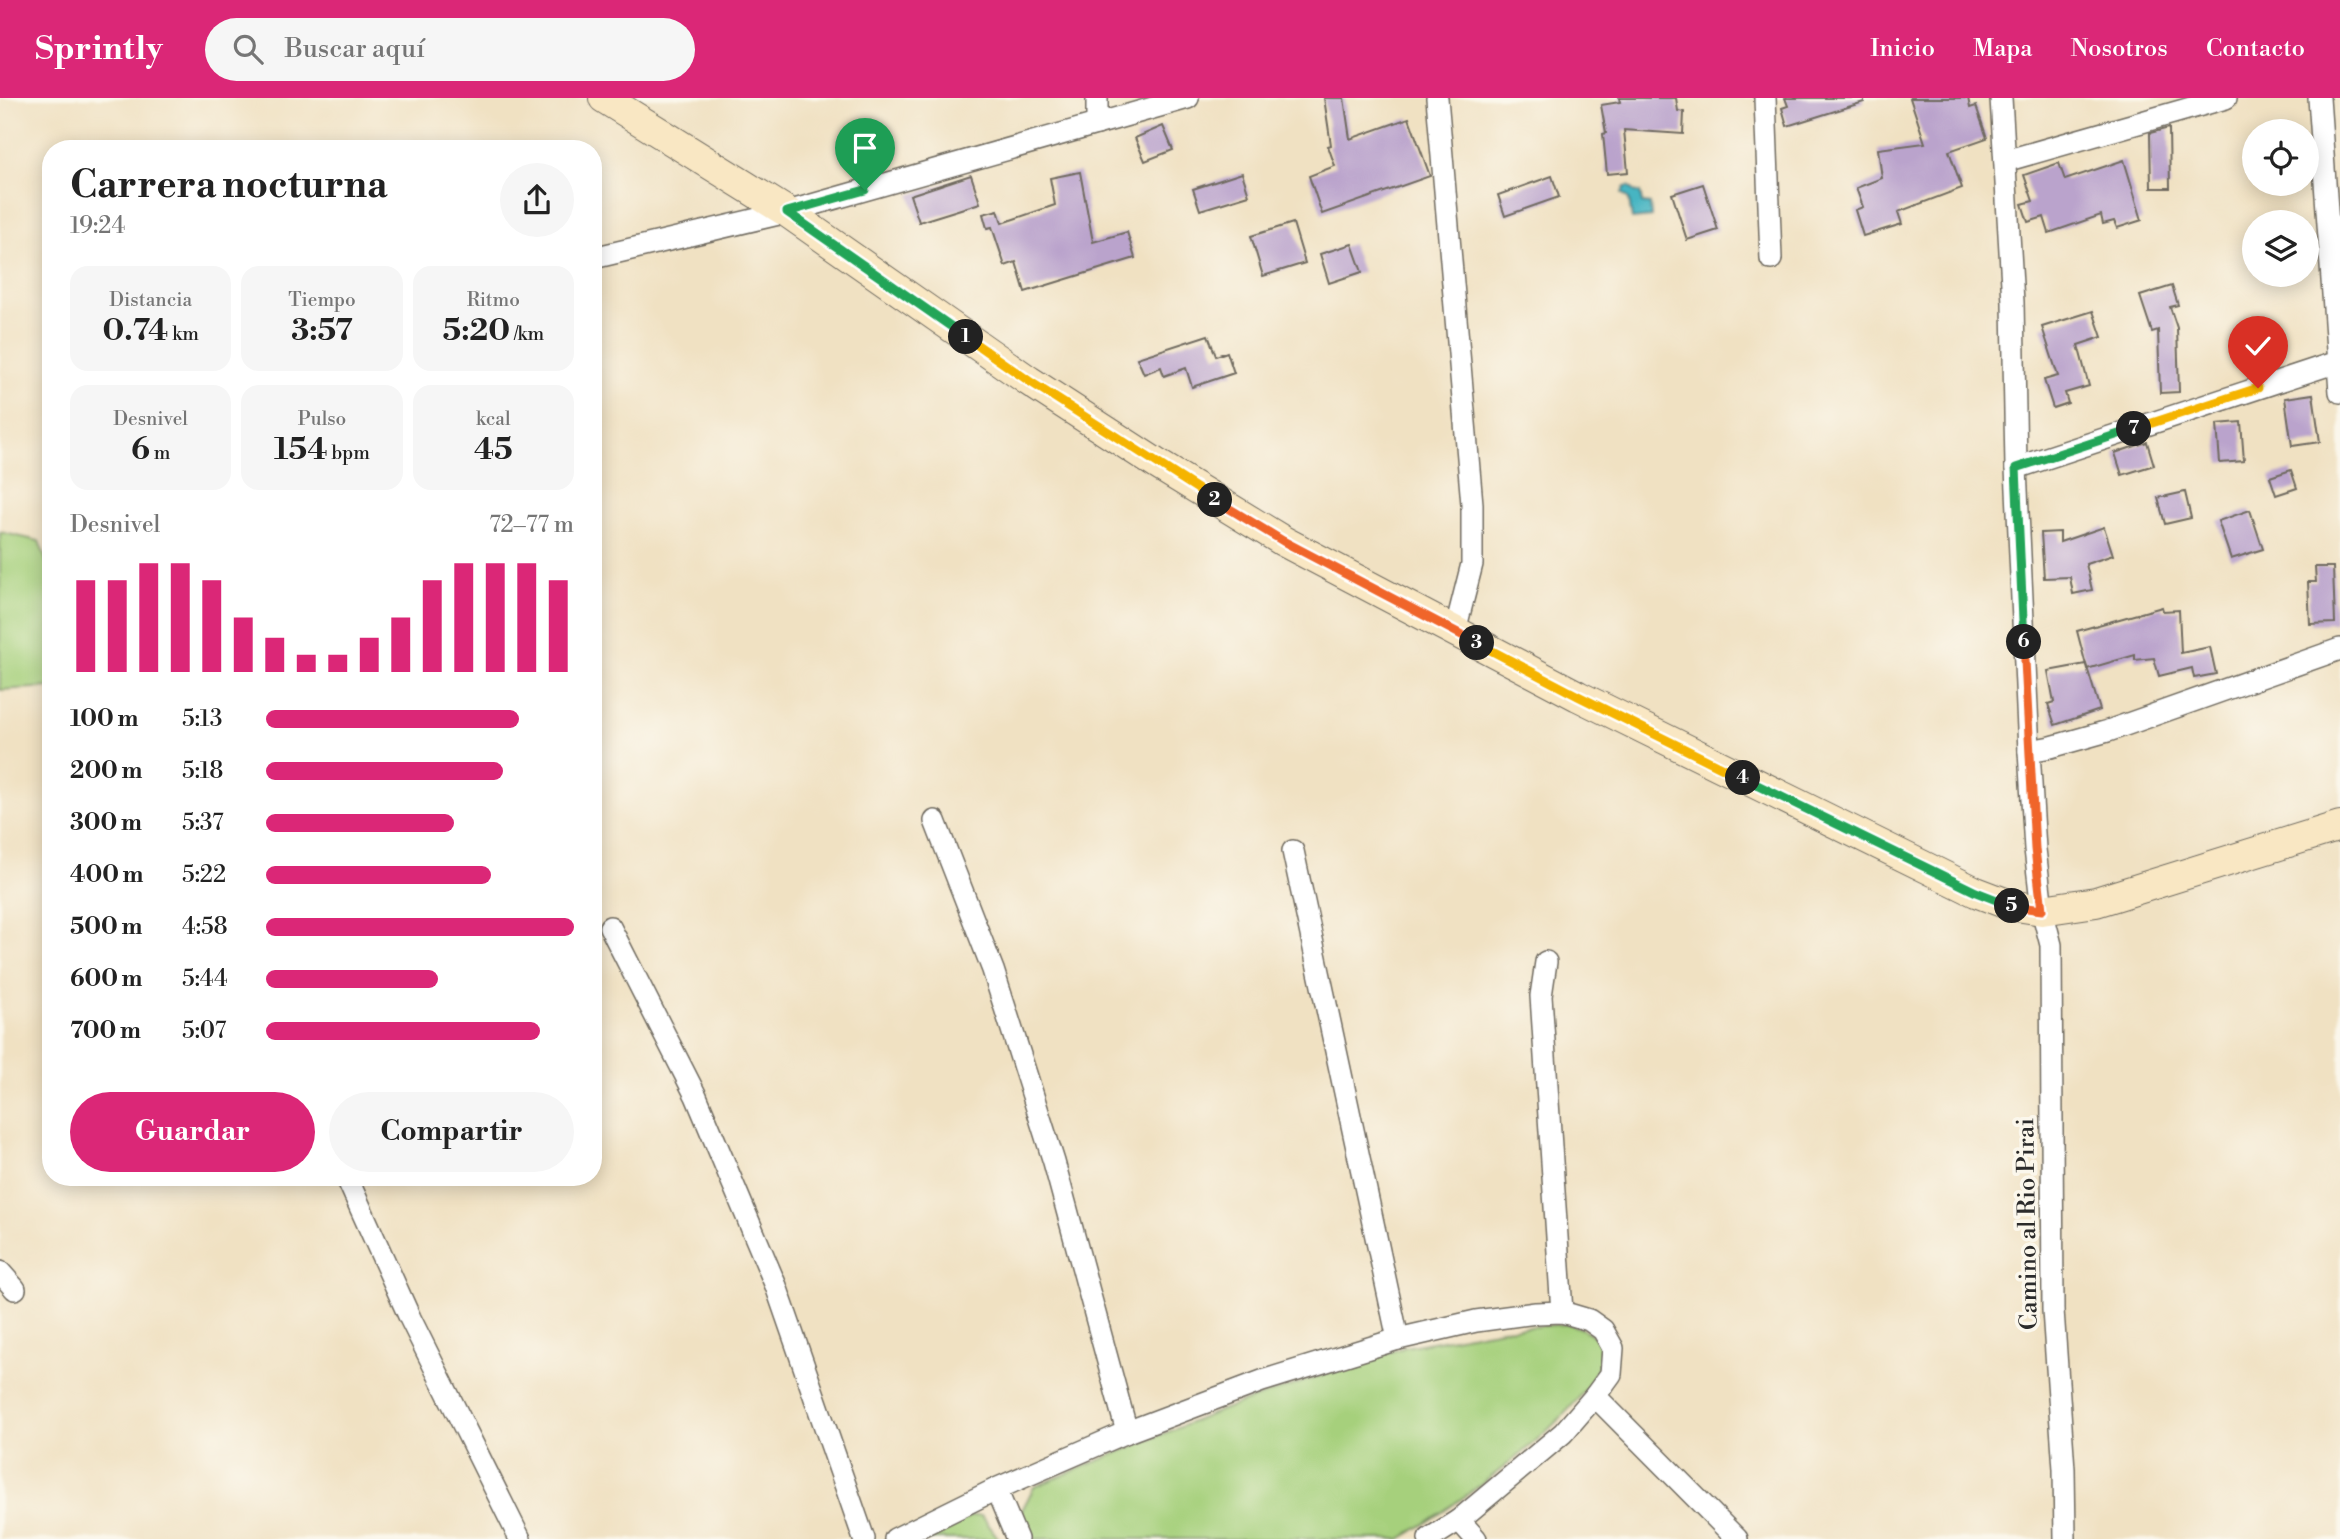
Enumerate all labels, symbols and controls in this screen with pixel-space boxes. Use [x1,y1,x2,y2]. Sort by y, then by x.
search box [205,18,695,81]
text: Sprintly [35,29,163,70]
icon: search [229,30,267,68]
text: Buscar aquí [285,33,425,65]
text: Inicio [1870,34,1935,64]
text: Mapa [1973,34,2032,64]
text: Nosotros [2070,34,2168,64]
text: Contacto [2206,34,2305,64]
pin [835,118,895,190]
map controls [2242,119,2319,287]
button: locate [2242,119,2319,196]
icon: arrive [846,129,884,167]
text: Carrera nocturna [70,162,388,209]
button: share [500,163,574,237]
button: layers [2242,210,2319,287]
text: 19:24 [70,212,125,240]
text: Distancia [109,288,192,312]
text: Tiempo [288,288,356,312]
text: Ritmo [467,288,520,312]
text: 0.74 [102,312,168,350]
text: 3:57 [291,312,353,350]
text: 5:20 [443,312,510,350]
pin [2228,316,2288,388]
pin: 1 [948,320,984,354]
text: km [168,322,199,346]
text: /km [510,322,544,346]
text: 1 [961,324,970,348]
icon: check [2239,327,2277,365]
text: Desnivel [113,407,188,431]
text: Pulso [298,407,346,431]
text: kcal [476,407,511,431]
pin: 7 [2116,412,2152,446]
text: 7 [2128,416,2139,440]
text: 6 [131,431,150,469]
text: 154 [274,431,328,469]
text: 45 [474,431,513,469]
text: m [150,441,170,465]
text: bpm [328,441,370,465]
pin: 2 [1198,482,1232,518]
text: 2 [1209,487,1220,511]
text: Desnivel [70,511,160,539]
text: 72–77 m [489,511,574,539]
pin: 6 [2007,624,2042,660]
pin: 3 [1460,626,1494,660]
text: 6 [2018,629,2029,653]
text: 3 [1471,630,1482,654]
text: 100 m [70,705,138,733]
text: 5:13 [182,705,222,733]
text: 200 m [70,757,142,785]
text: 5:18 [182,757,223,785]
pin: 4 [1726,760,1760,796]
text: 4 [1736,765,1749,789]
text: 300 m [70,809,142,837]
text: 5:37 [182,809,224,837]
text: 400 m [70,861,143,889]
text: 5:22 [182,861,226,889]
pin: 5 [1994,888,2030,924]
text: 5 [2006,893,2017,917]
text: 500 m [70,913,142,941]
text: 4:58 [182,913,228,941]
text: 600 m [70,965,143,993]
text: 5:44 [182,965,228,993]
text: 700 m [70,1017,141,1045]
text: 5:07 [182,1017,226,1045]
button: Guardar [70,1092,315,1172]
button: Compartir [329,1092,574,1172]
street label: Camino al Rio Pirai [2011,1118,2045,1330]

